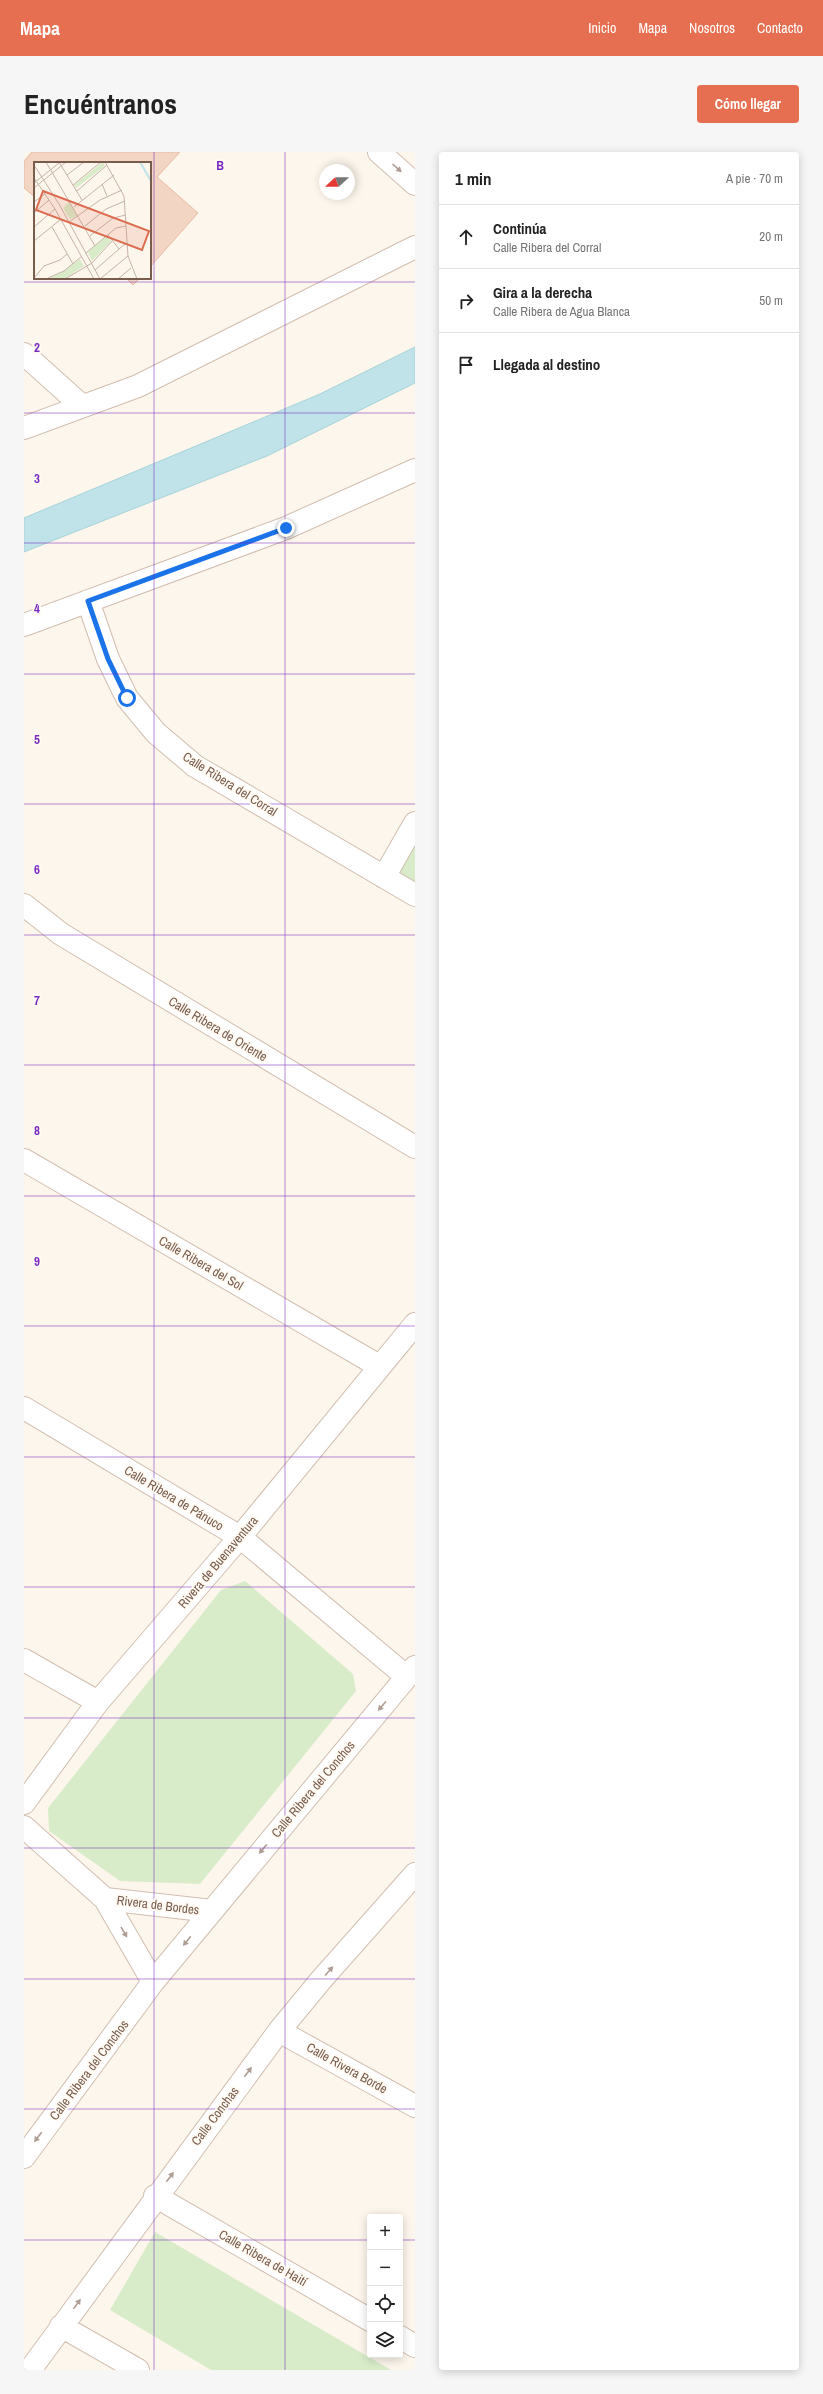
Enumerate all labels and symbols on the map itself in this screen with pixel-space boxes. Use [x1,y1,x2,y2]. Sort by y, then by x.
text: B [216,157,224,174]
inset map [34,162,151,279]
one-way arrow [392,163,402,173]
north arrow [319,164,355,200]
text: 2 [34,339,40,356]
text: 3 [34,470,40,487]
route end [277,519,295,537]
text: 4 [34,600,40,617]
route start [118,689,136,707]
text: 5 [34,731,40,748]
street label: Calle Ribera del Corral [180,748,280,820]
text: 6 [34,861,40,878]
text: 7 [34,992,40,1009]
street label: Calle Ribera de Oriente [165,993,271,1065]
text: 8 [34,1122,40,1139]
street label: Calle Ribera del Sol [156,1232,246,1294]
text: 9 [34,1253,40,1270]
street label: Calle Ribera de Pánuco [121,1462,227,1534]
street label: Rivera de Buenaventura [174,1512,262,1612]
one-way arrow [378,1701,387,1712]
street label: Calle Ribera del Conchos [267,1737,359,1841]
one-way arrow [259,1844,268,1855]
street label: Rivera de Bordes [116,1892,200,1918]
one-way arrow [121,1926,128,1938]
one-way arrow [183,1936,191,1947]
one-way arrow [324,1966,334,1976]
street label: Calle Ribera del Conchos [46,2016,132,2124]
street label: Calle Rivera Borde [303,2039,391,2097]
one-way arrow [244,2067,252,2078]
street label: Calle Conchas [187,2083,243,2149]
one-way arrow [34,2132,43,2143]
one-way arrow [166,2171,174,2182]
street label: Calle Ribera de Haití [216,2226,311,2291]
one-way arrow [73,2299,81,2309]

